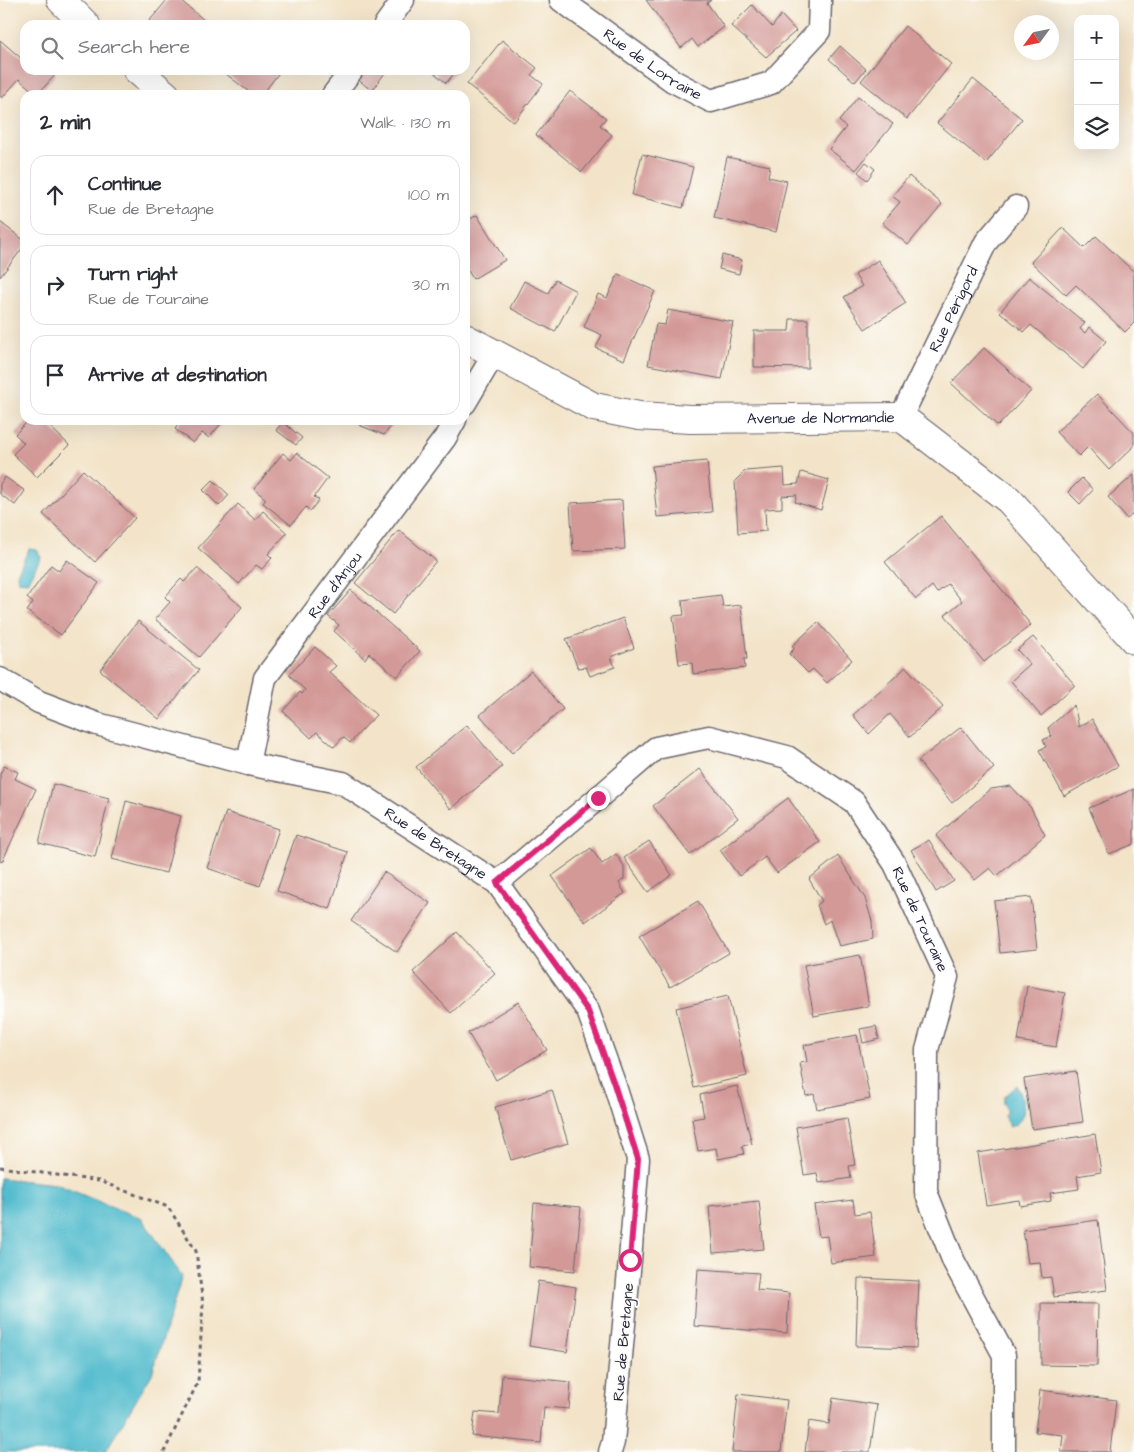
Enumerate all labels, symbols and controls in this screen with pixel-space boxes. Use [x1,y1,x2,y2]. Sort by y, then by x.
north arrow [1014,15,1059,60]
map controls [1074,15,1119,150]
button: + [1074,15,1119,60]
search box [20,20,470,75]
street label: Rue de Lorraine [599,24,705,105]
icon: search [38,34,66,62]
text: Search here [78,34,190,61]
button: − [1074,60,1119,105]
button: layers [1074,105,1119,150]
text: 2 min [40,108,90,137]
text: Walk · 130 m [360,112,450,134]
text: Continue [88,171,162,198]
icon: ahead [41,181,69,209]
text: 100 m [408,184,449,206]
text: Rue de Bretagne [88,198,214,220]
text: Turn right [88,261,177,288]
street label: Rue Périgord [924,263,984,356]
icon: right [41,271,69,299]
text: 30 m [412,274,449,296]
text: Rue de Touraine [88,288,209,310]
icon: arrive [41,361,69,389]
text: Arrive at destination [88,362,267,389]
street label: Avenue de Normandie [747,407,895,429]
street label: Rue d'Anjou [303,547,367,623]
route end [587,787,610,810]
street label: Rue de Bretagne [380,803,491,885]
street label: Rue de Touraine [887,863,953,975]
route start [619,1249,642,1272]
street label: Rue de Bretagne [608,1282,640,1402]

